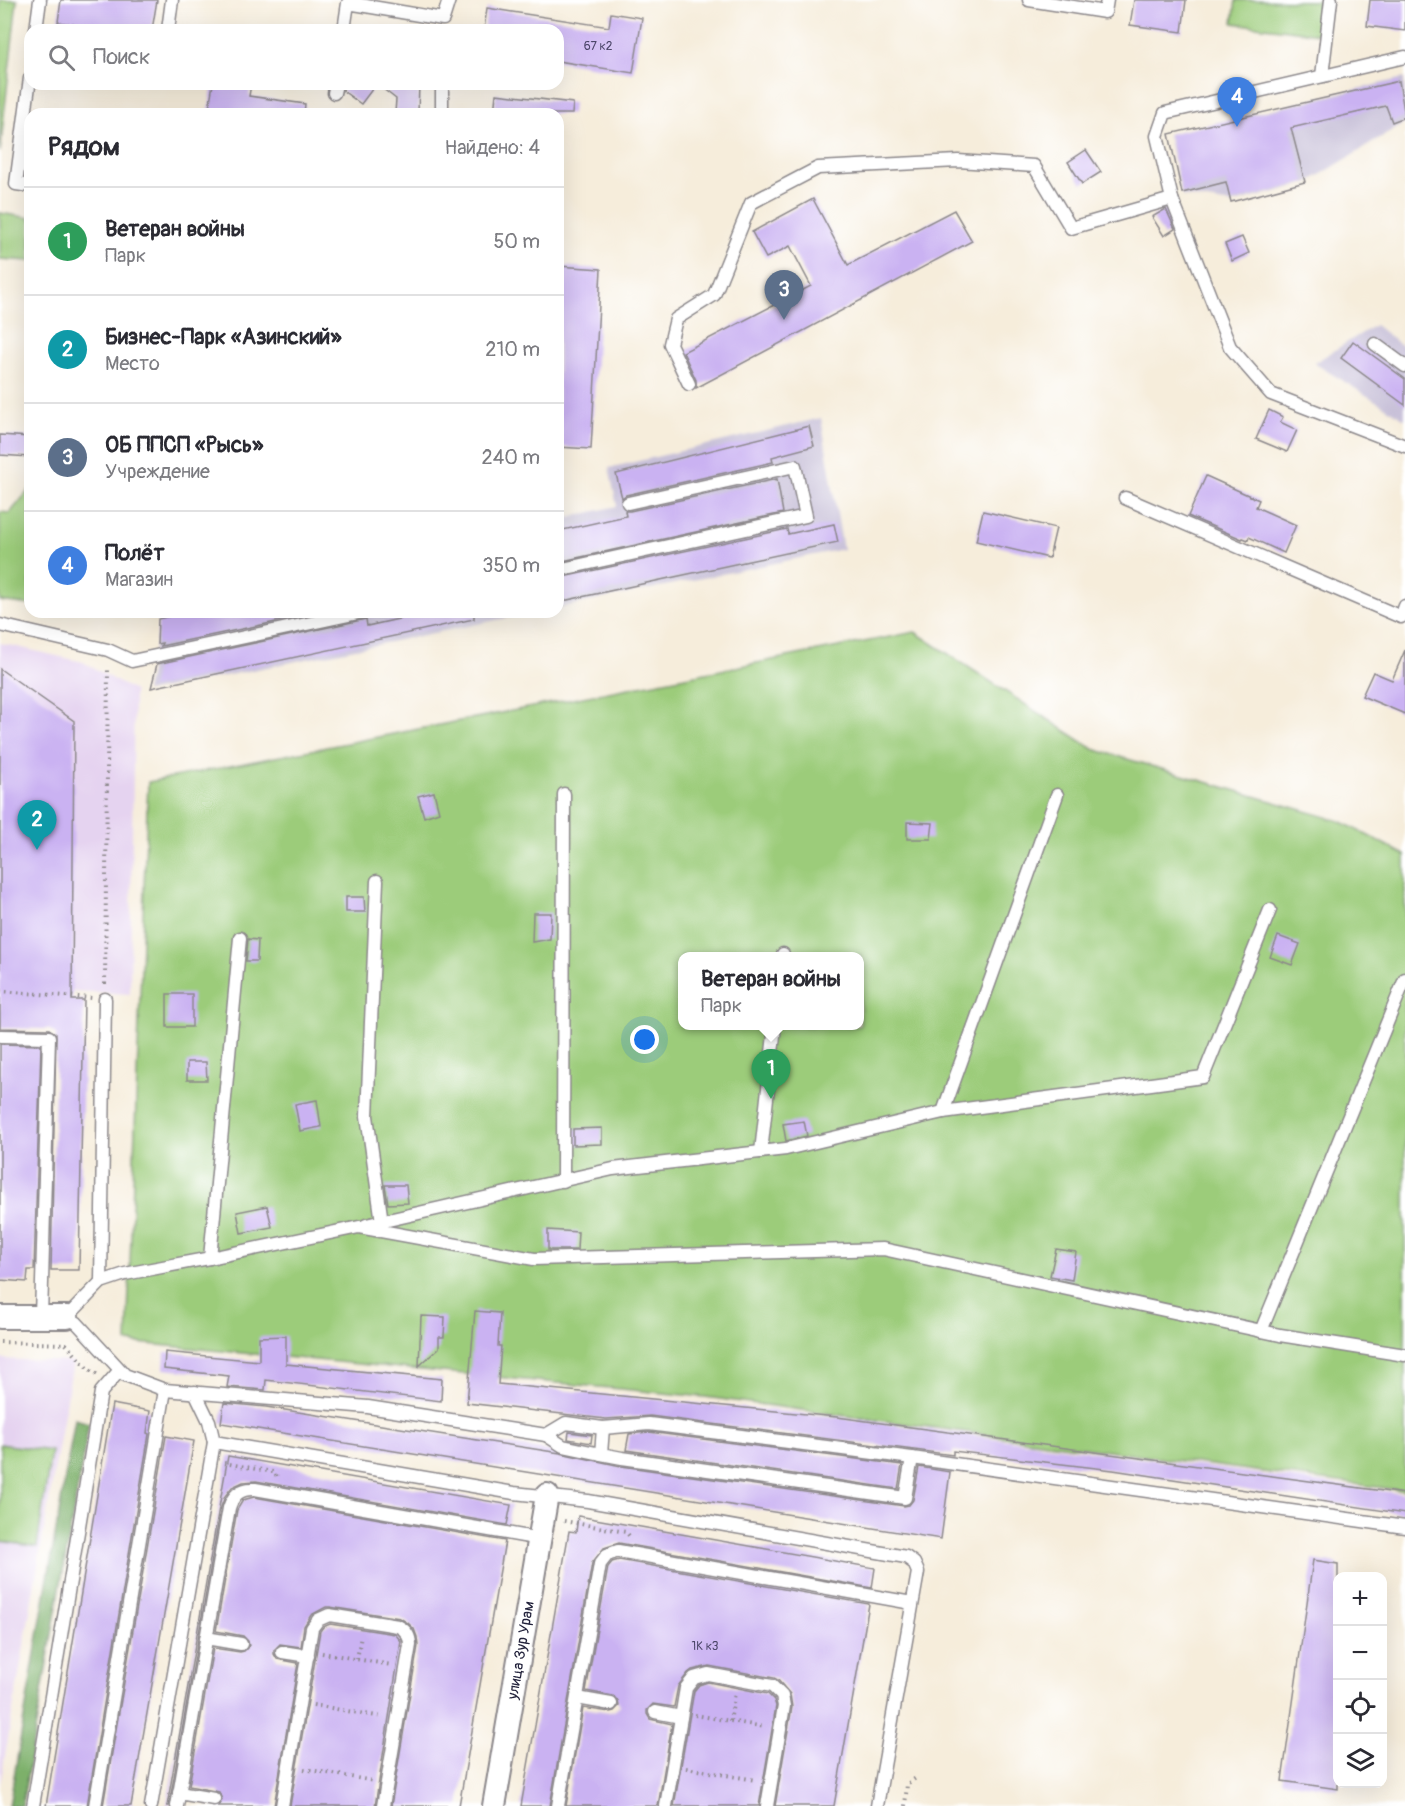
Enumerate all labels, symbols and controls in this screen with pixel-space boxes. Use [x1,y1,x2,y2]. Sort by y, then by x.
search box [24,24,564,90]
house number: 67 к2 [584,39,613,54]
icon: search [45,41,78,74]
text: Поиск [93,43,150,71]
pin: 4 [1218,78,1256,127]
text: Рядом [48,131,120,163]
text: Найдено: 4 [445,135,540,160]
text: Ветеран войны [105,215,245,243]
text: 1 [64,229,71,254]
text: 50 m [493,229,540,254]
text: Парк [105,243,146,268]
pin: 3 [764,270,804,320]
text: Бизнес-Парк «Азинский» [105,323,342,351]
text: 2 [62,337,73,362]
text: 210 m [485,337,540,362]
text: Место [105,351,160,376]
text: ОБ ППСП «Рысь» [105,431,263,459]
text: 3 [62,445,73,470]
text: 240 m [481,445,540,470]
text: Учреждение [105,459,210,484]
text: Полёт [105,539,165,567]
text: 4 [62,553,73,578]
text: 350 m [482,553,540,578]
text: Магазин [105,567,173,592]
pin: 2 [18,800,57,850]
popup [678,952,864,1030]
text: Ветеран войны [701,965,841,993]
text: Парк [701,993,742,1018]
your location [630,1025,659,1054]
pin: 1 [752,1050,790,1099]
map controls [1333,1572,1387,1788]
button: + [1333,1572,1387,1626]
street label: улица Зур Урам [503,1600,539,1702]
button: − [1333,1626,1387,1680]
house number: 1К к3 [691,1639,719,1654]
button: locate [1333,1680,1387,1734]
button: layers [1333,1734,1387,1788]

